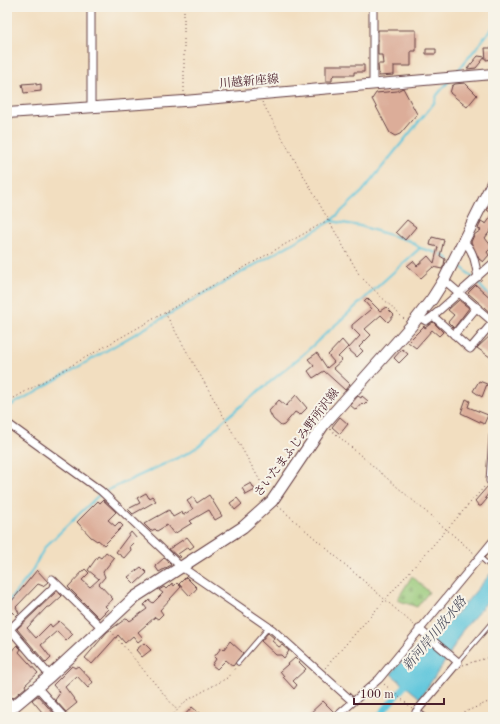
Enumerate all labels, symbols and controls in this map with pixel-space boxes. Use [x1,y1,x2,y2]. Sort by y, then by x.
street label: 川越新座線 [218,71,279,91]
street label: さいたまふじみ野所沢線 [251,385,342,499]
water label: 新河岸川放水路 [400,594,470,673]
scale bar [354,680,444,706]
text: 100 m [360,689,394,701]

